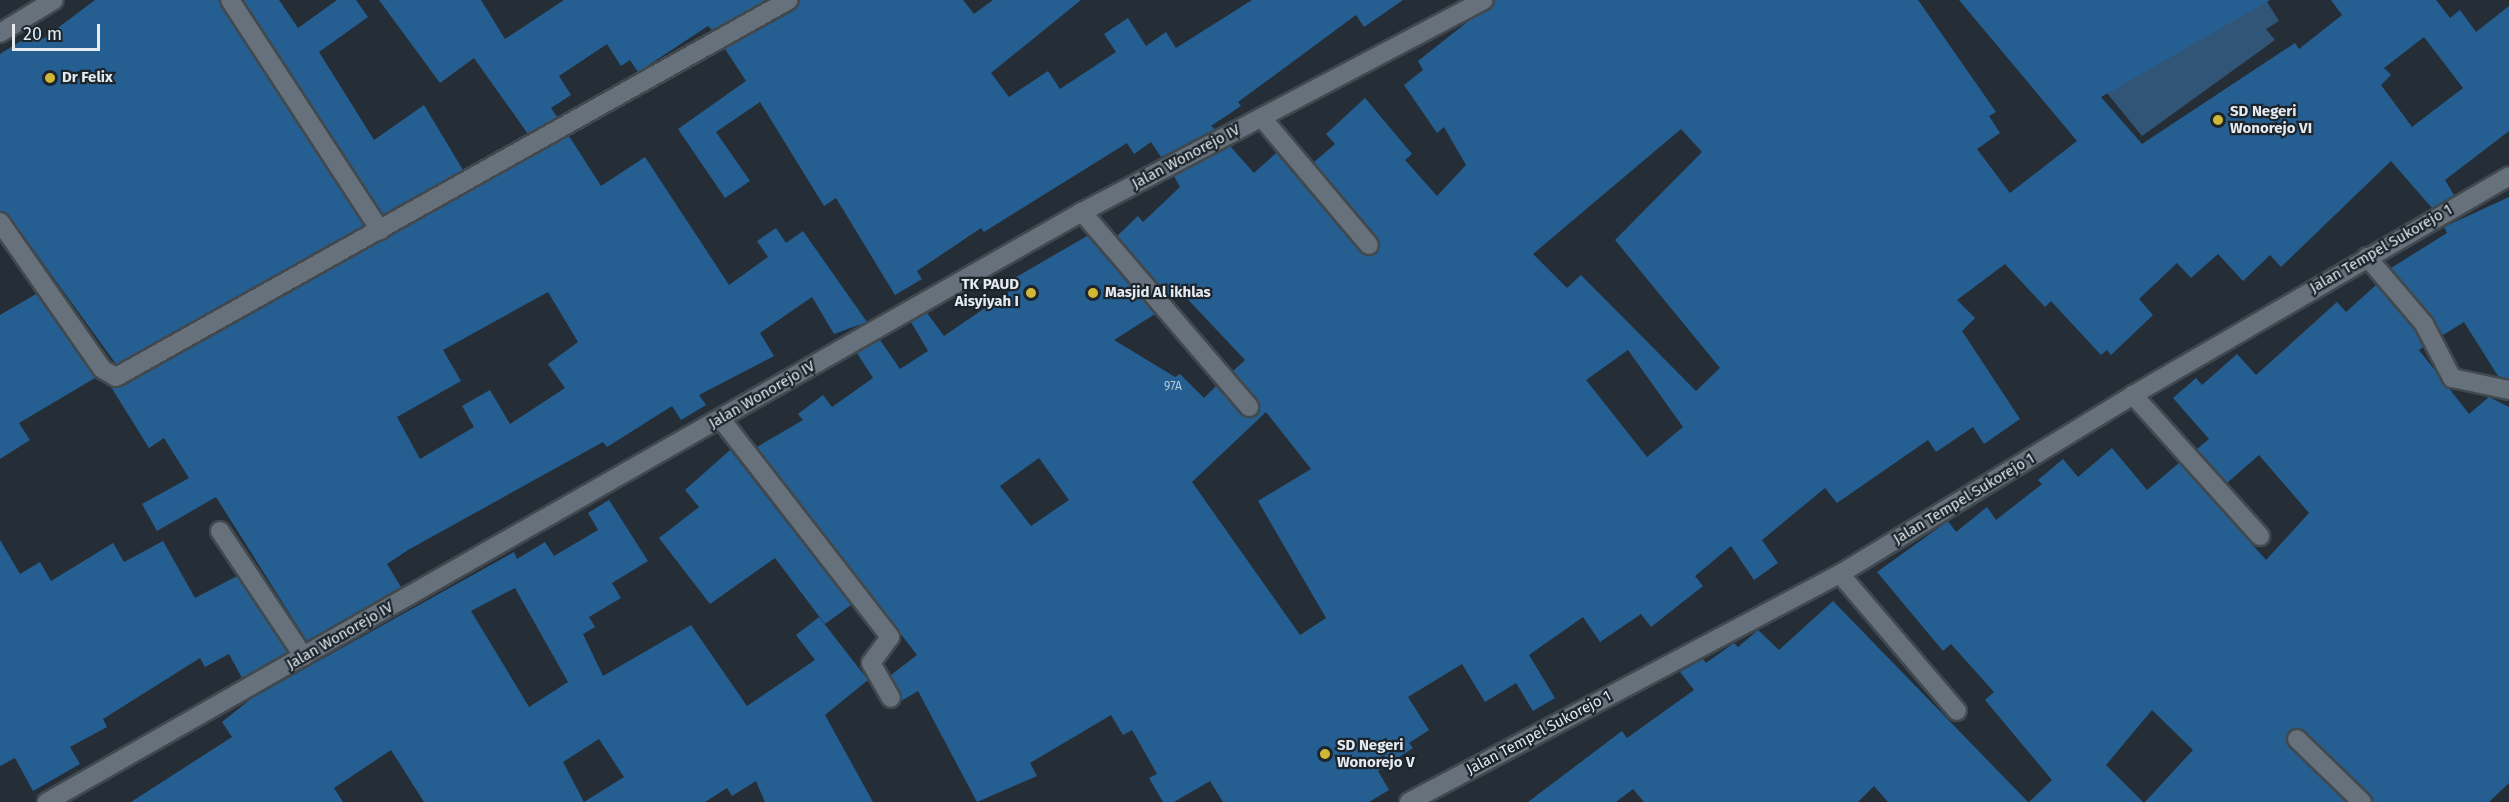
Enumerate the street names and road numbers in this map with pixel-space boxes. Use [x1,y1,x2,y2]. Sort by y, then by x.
street label: Jalan Wonorejo IV [1129,121,1243,193]
street label: Jalan Tempel Sukorejo 1 [2307,201,2455,297]
street label: Jalan Wonorejo IV [706,357,818,433]
street label: Jalan Tempel Sukorejo 1 [1890,450,2038,548]
street label: Jalan Wonorejo IV [284,598,396,674]
street label: Jalan Tempel Sukorejo 1 [1464,687,1614,779]

